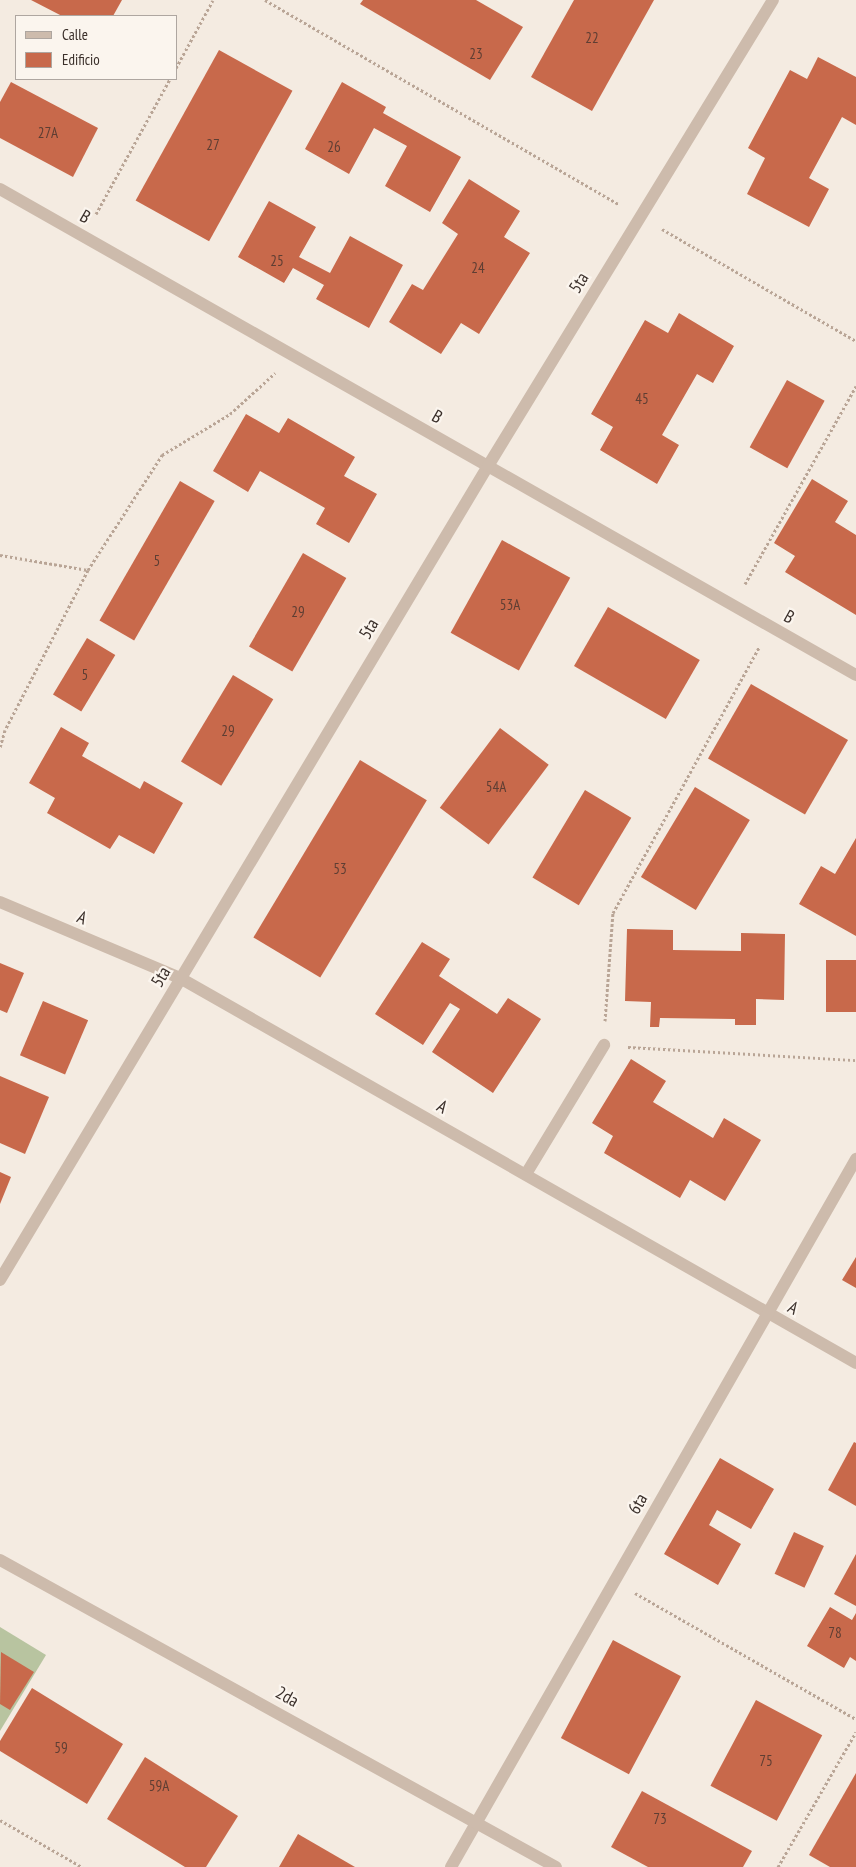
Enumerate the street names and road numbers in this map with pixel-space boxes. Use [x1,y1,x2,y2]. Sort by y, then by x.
street label: B [76,206,94,228]
street label: 5ta [564,269,594,297]
street label: B [428,406,446,428]
street label: B [780,605,798,629]
street label: 5ta [355,615,383,643]
street label: A [74,906,90,930]
street label: 5ta [147,963,175,991]
street label: A [433,1096,451,1118]
street label: A [784,1296,802,1320]
street label: 6ta [624,1490,652,1518]
street label: 2da [272,1682,302,1712]

